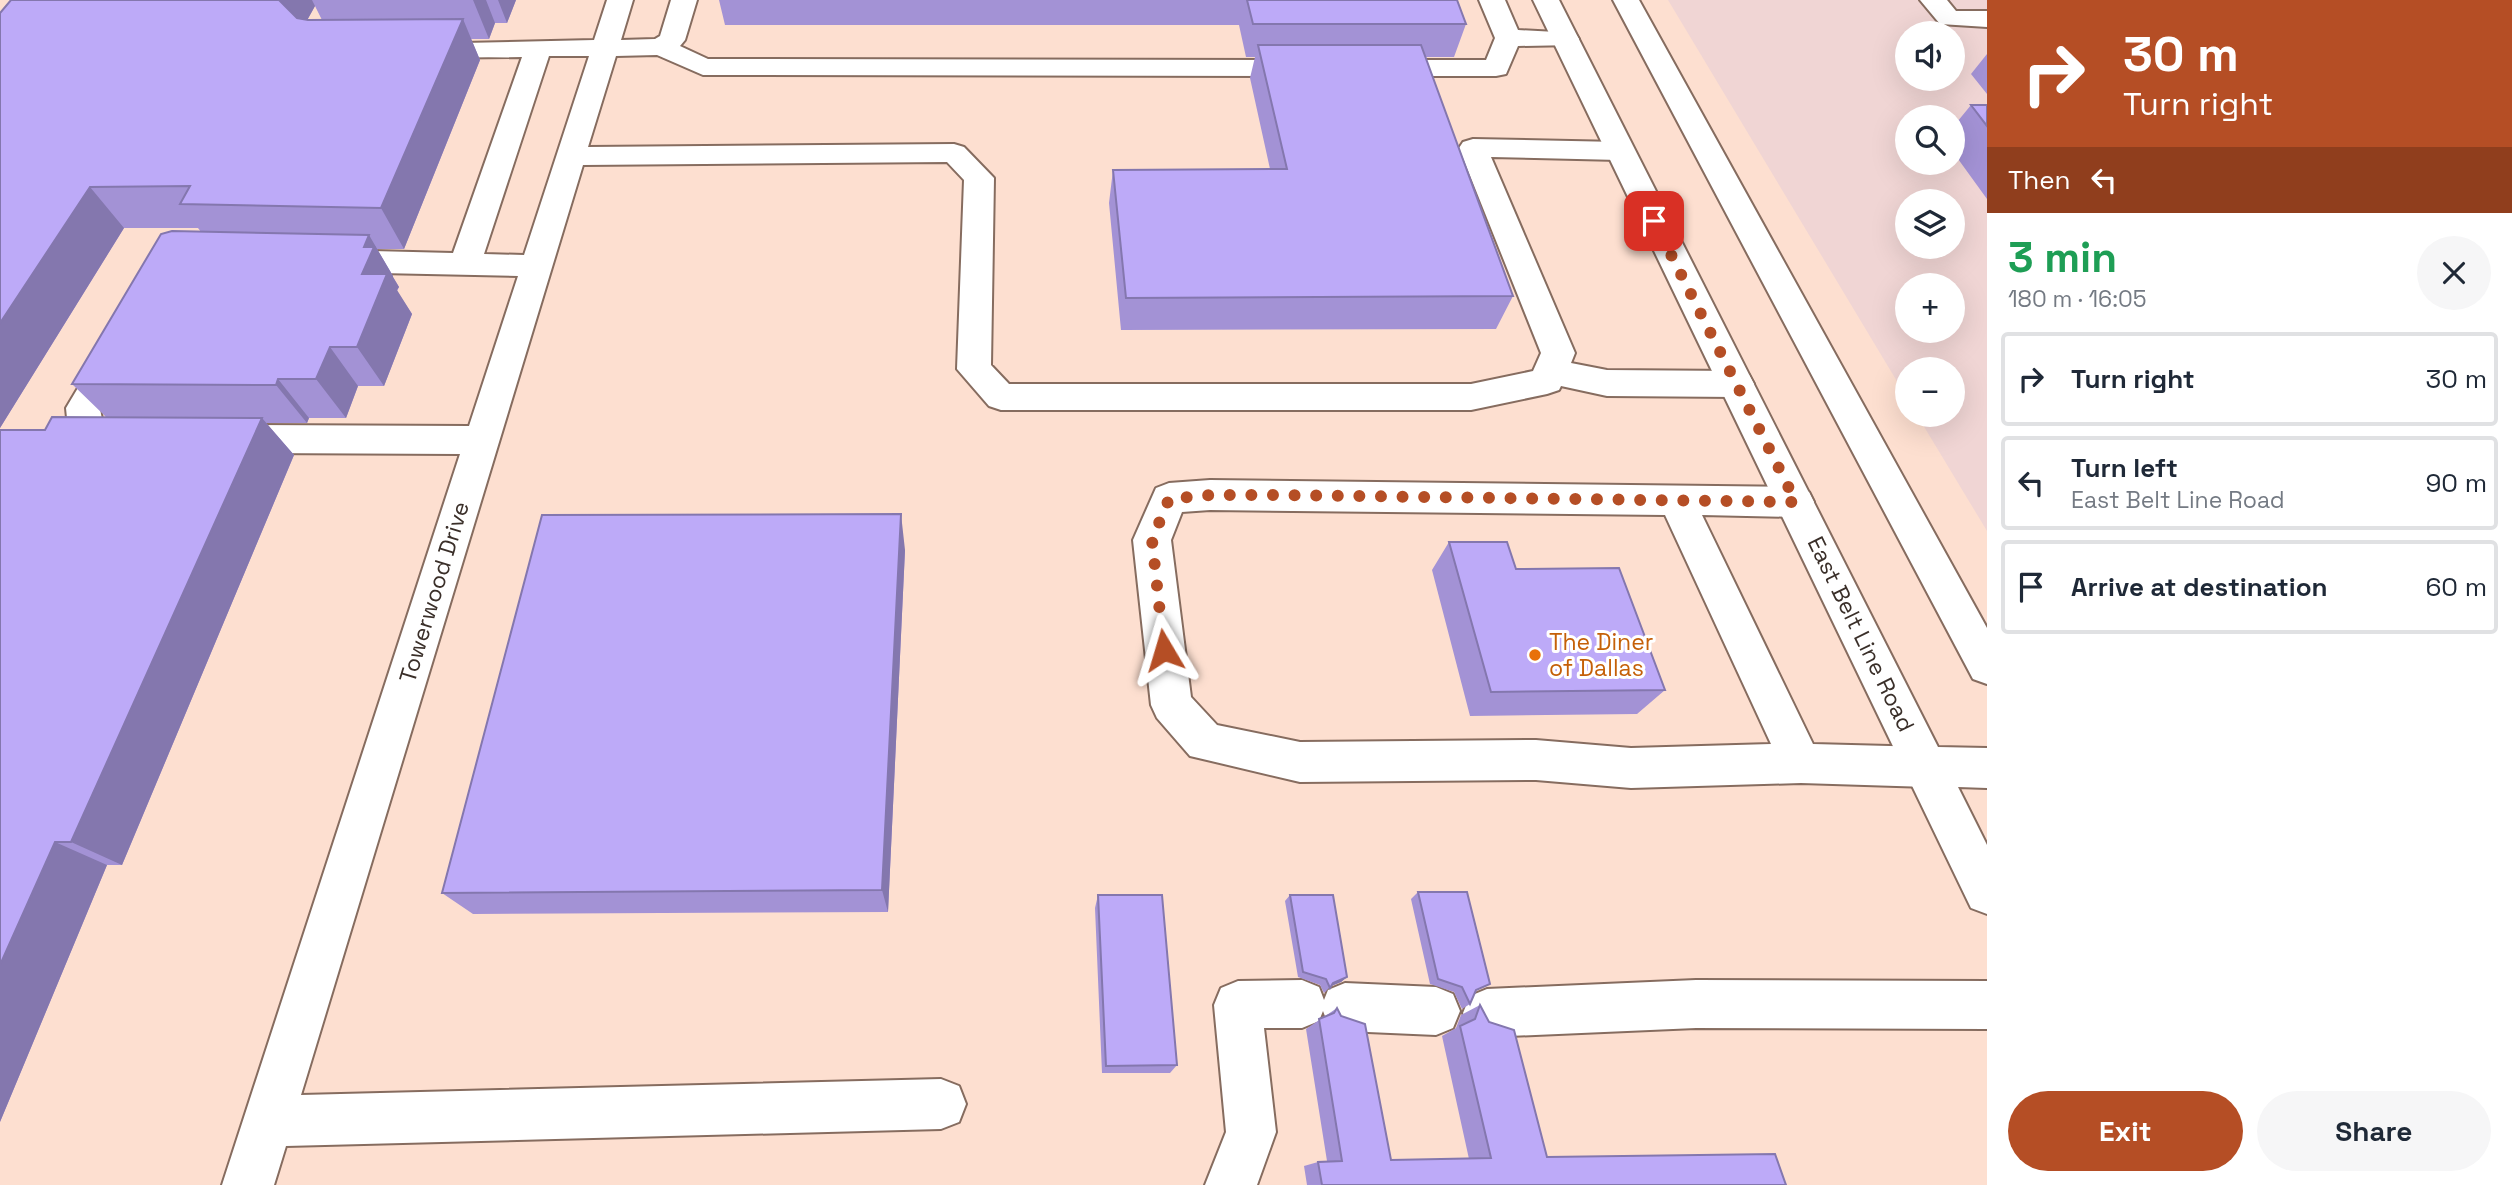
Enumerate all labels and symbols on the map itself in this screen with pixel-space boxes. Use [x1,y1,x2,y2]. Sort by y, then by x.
pin [1624,191,1684,251]
street label: Towerwood Drive [392,498,476,686]
street label: East Belt Line Road [1801,531,1921,737]
position arrow [1127,613,1201,687]
place label: The Diner of Dallas [1549,627,1653,683]
marker: The Diner of Dallas [1527,647,1543,663]

